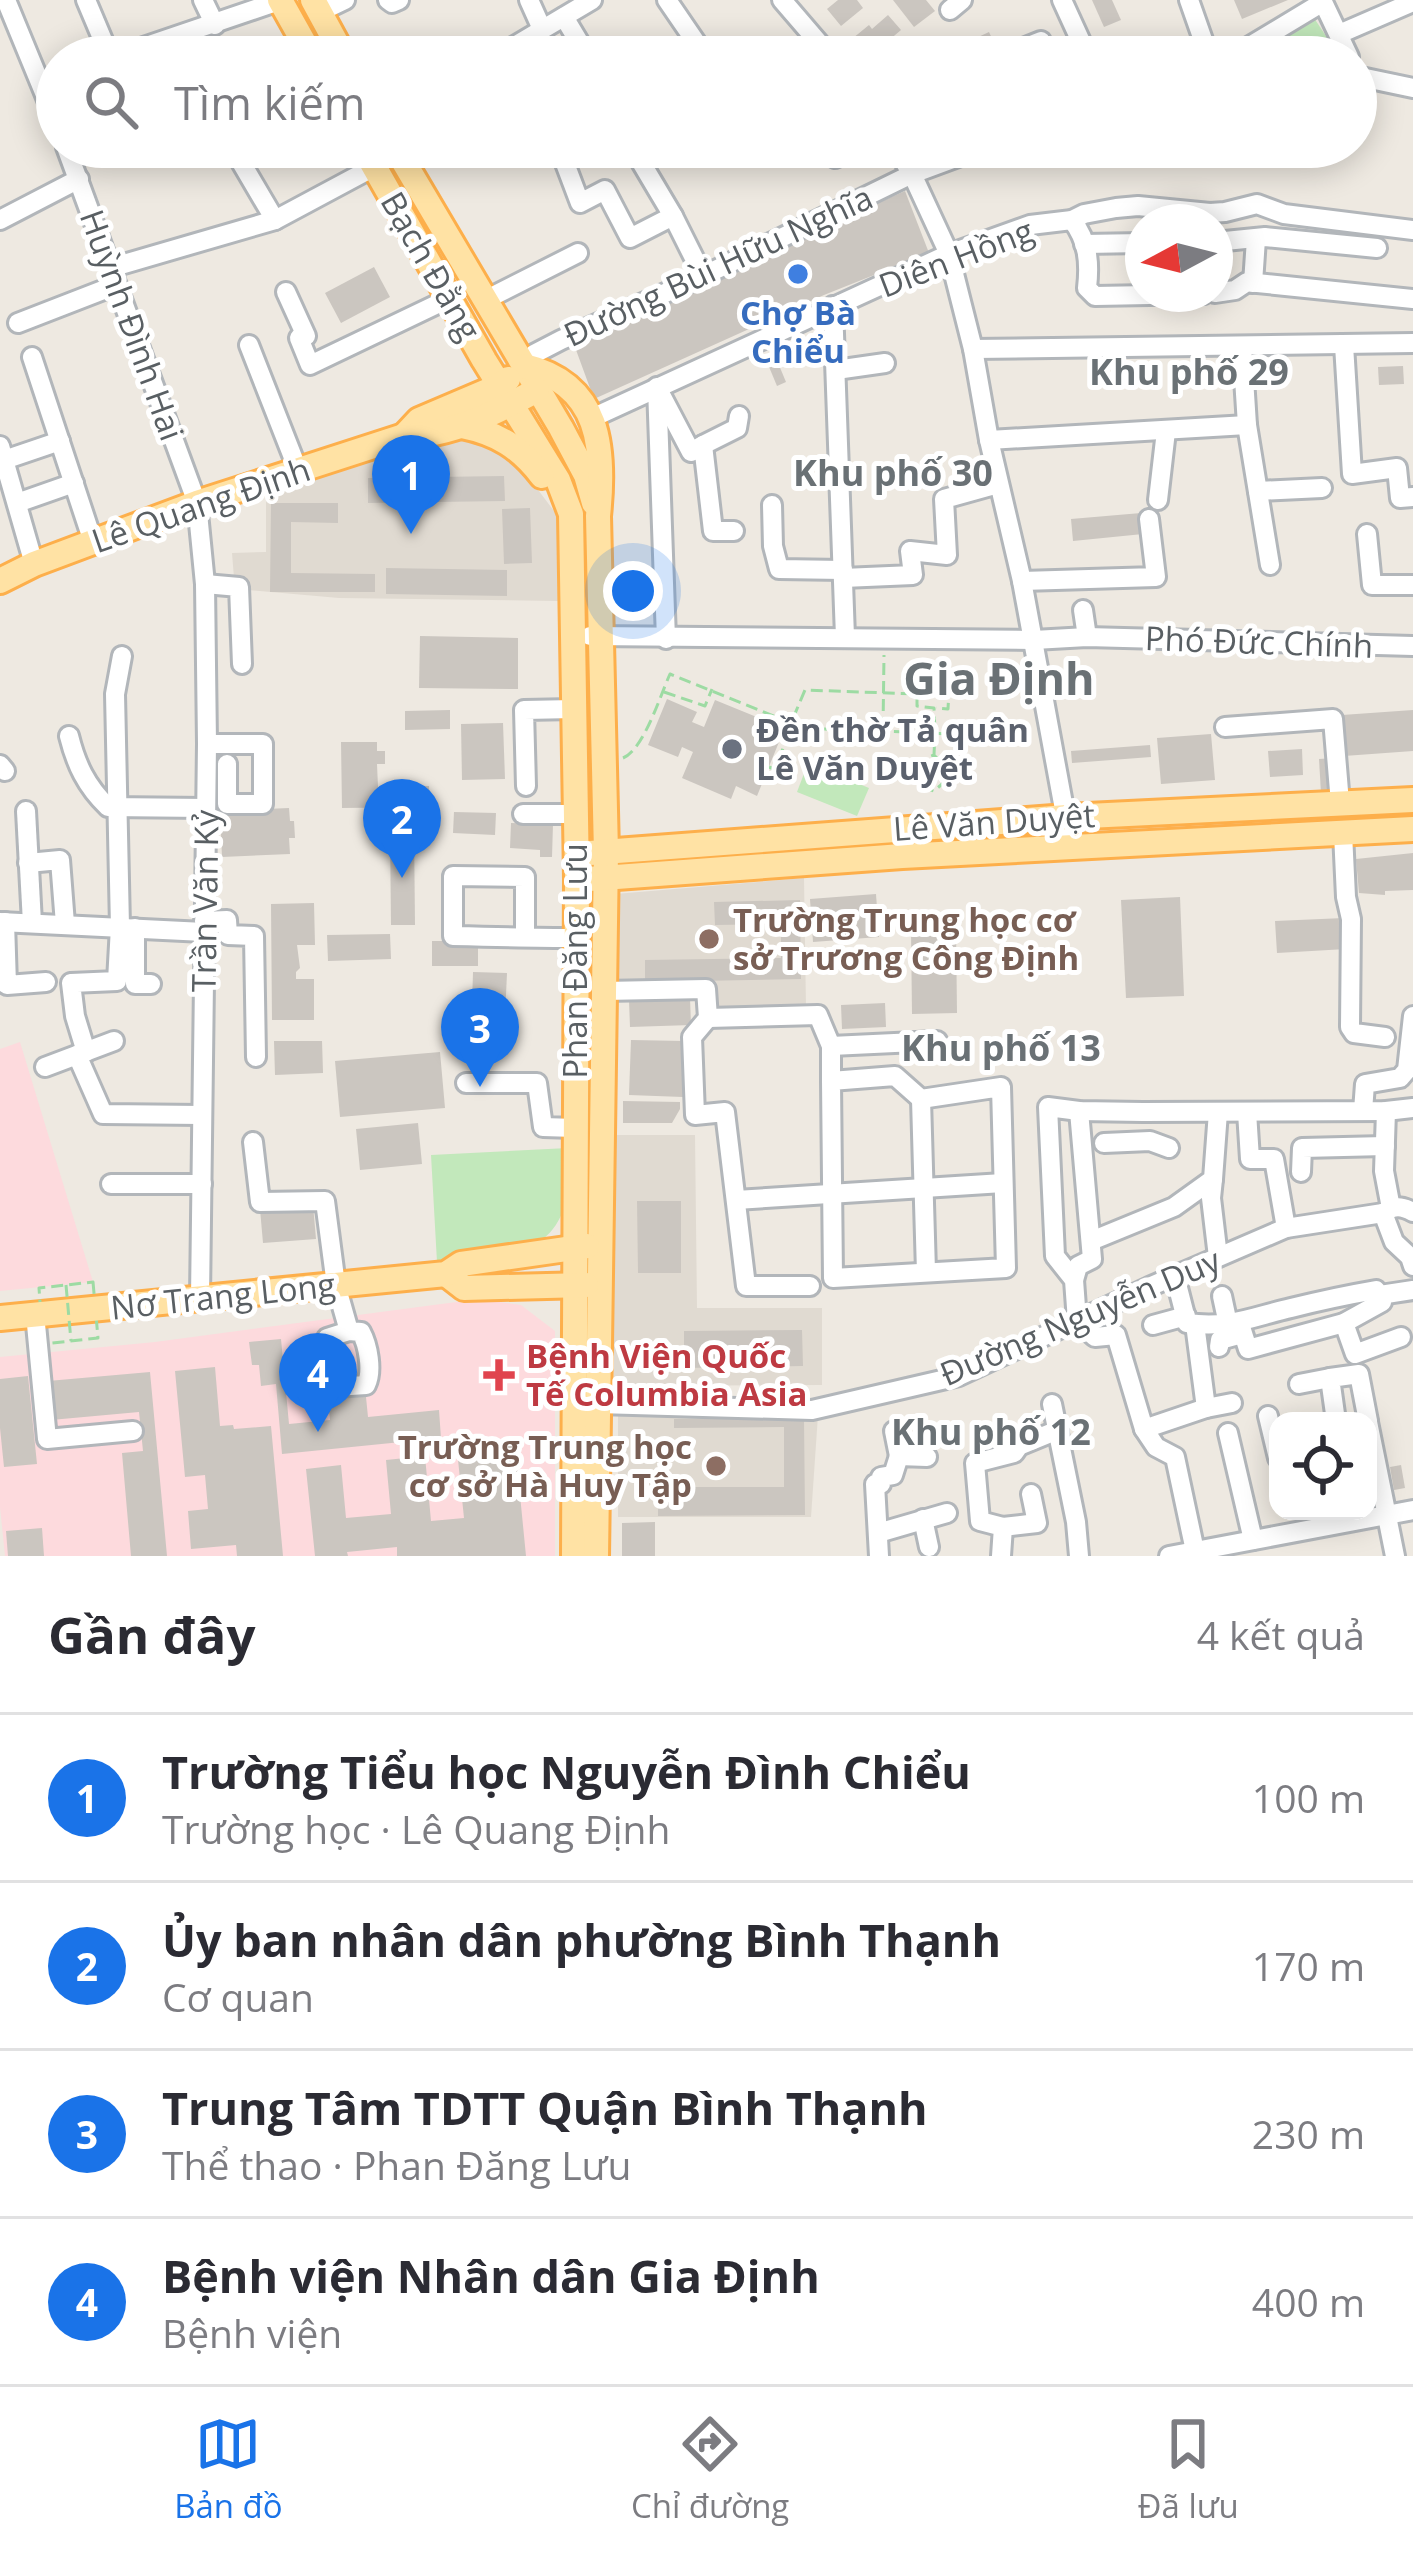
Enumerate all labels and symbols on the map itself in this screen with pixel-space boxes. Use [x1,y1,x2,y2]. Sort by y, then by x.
street label: Đường Bùi Hữu Nghĩa [556,174,879,357]
street label: Bạch Đằng [371,183,492,348]
street label: Huỳnh Đình Hai [70,203,195,446]
north arrow [1125,204,1233,312]
street label: Diên Hồng [872,207,1040,308]
marker: Chợ Bà Chiểu [785,261,811,287]
place label: Chợ Bà Chiểu [740,290,856,373]
district label: Khu phố 29 [1089,347,1289,396]
pin: 1 [372,435,450,534]
street label: Lê Quang Định [86,446,316,563]
district label: Khu phố 30 [793,448,993,497]
your location [603,561,663,621]
street label: Phó Đức Chính [1144,615,1374,668]
district label: Gia Định [903,647,1095,708]
place label: Đền thờ Tả quân Lê Văn Duyệt [756,707,1029,790]
marker: Đền thờ Tả quân Lê Văn Duyệt [719,736,745,762]
pin: 2 [363,779,441,878]
street label: Lê Văn Duyệt [892,792,1096,851]
street label: Trần Văn Kỷ [180,809,229,993]
street label: Phan Đăng Lưu [552,843,597,1079]
place label: Trường Trung học cơ sở Trương Công Định [733,897,1079,980]
marker: Trường Trung học cơ sở Trương Công Định [696,926,722,952]
pin: 3 [441,988,519,1087]
district label: Khu phố 13 [901,1023,1101,1072]
street label: Đường Nguyễn Duy [933,1237,1227,1396]
street label: Nơ Trang Long [108,1261,338,1330]
pin: 4 [279,1333,357,1432]
place label: Bệnh Viện Quốc Tế Columbia Asia [526,1333,807,1416]
marker: Bệnh Viện Quốc Tế Columbia Asia [483,1359,515,1391]
district label: Khu phố 12 [891,1407,1091,1456]
place label: Trường Trung học cơ sở Hà Huy Tập [398,1424,692,1507]
marker: Trường Trung học cơ sở Hà Huy Tập [703,1453,729,1479]

